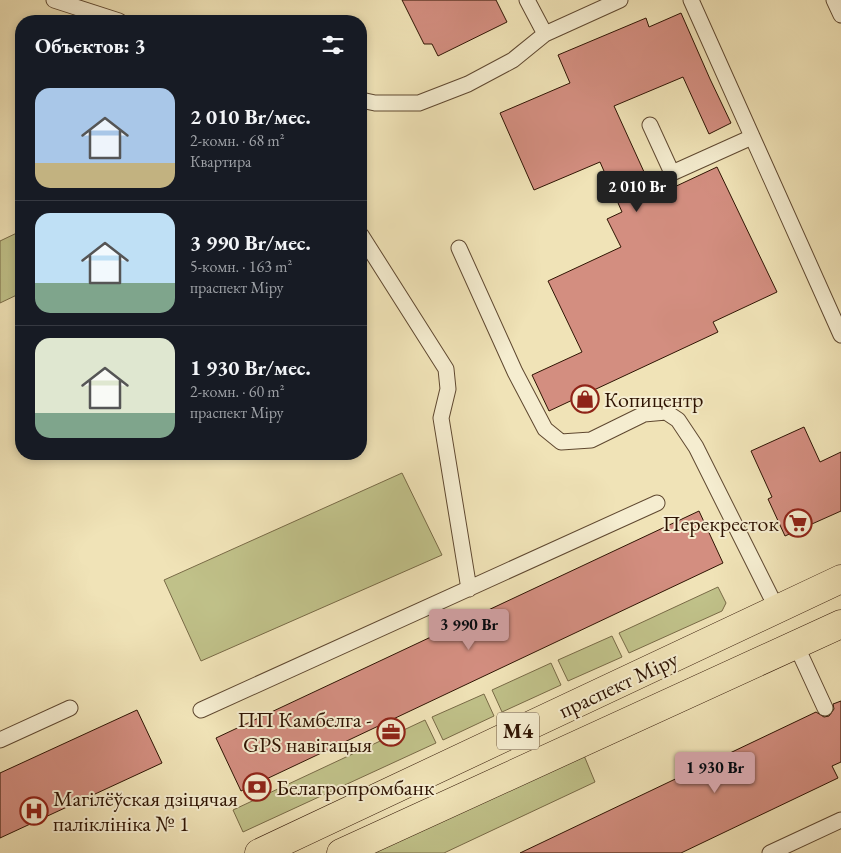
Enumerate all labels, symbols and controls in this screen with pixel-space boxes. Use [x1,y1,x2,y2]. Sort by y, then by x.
icon: filters [319,31,347,59]
text: Объектов: 3 [35,32,146,59]
text: 2 010 Br/мес. [190,103,311,130]
icon: home [75,108,135,168]
text: 2-комн. · 68 m² [190,130,285,151]
text: Квартира [190,151,251,172]
pin: 2 010 Br [585,170,689,213]
text: 2 010 Br [608,176,666,197]
text: 3 990 Br/мес. [190,229,311,256]
icon: home [75,233,135,293]
text: 5-комн. · 163 m² [190,256,292,277]
text: праспект Міру [190,277,284,298]
text: 1 930 Br/мес. [190,354,311,381]
icon: home [75,358,135,418]
text: 2-комн. · 60 m² [190,381,285,402]
shop icon: Копицентр [570,384,600,414]
place label: Копицентр [604,385,703,414]
text: праспект Міру [190,402,284,423]
supermarket icon: Перекресток [783,508,813,538]
place label: Перекресток [663,509,779,538]
pin: 3 990 Br [417,608,521,651]
text: 3 990 Br [440,614,498,635]
street label: праспект Міру [554,644,683,725]
place label: ПП Камбелга - GPS навігацыя [238,705,372,759]
road number: М4 [497,712,539,749]
office icon: ПП Камбелга - GPS навігацыя [376,717,406,747]
pin: 1 930 Br [663,752,767,794]
text: 1 930 Br [686,757,744,778]
bank icon: Белагропромбанк [242,772,272,802]
place label: Белагропромбанк [276,773,435,802]
place label: Магілёўская дзіцячая паліклініка № 1 [53,784,238,838]
hospital icon: Магілёўская дзіцячая паліклініка № 1 [19,796,49,826]

